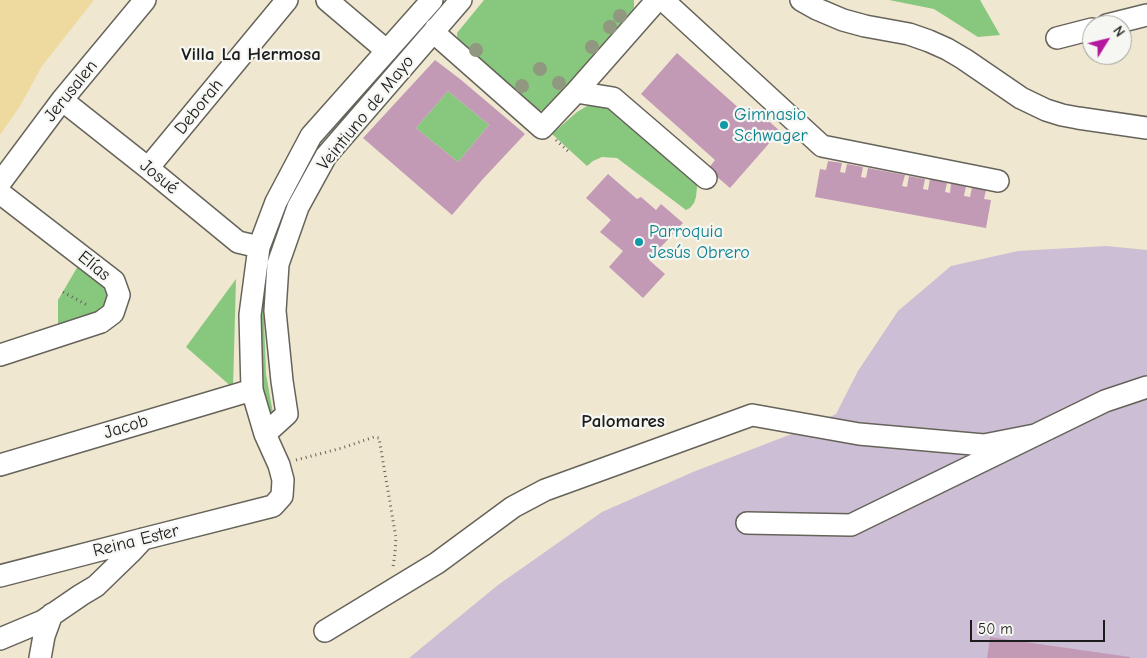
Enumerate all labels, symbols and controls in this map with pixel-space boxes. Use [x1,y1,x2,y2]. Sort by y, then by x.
north arrow [1082,15,1132,65]
text: N [1109,23,1128,40]
district label: Villa La Hermosa [181,44,321,66]
street label: Veintiuno de Mayo [313,51,419,175]
street label: Jerusalen [40,56,102,126]
street label: Deborah [170,75,228,139]
place label: Gimnasio Schwager [734,104,808,146]
marker: Gimnasio Schwager [718,119,730,131]
street label: Josué [135,155,183,199]
place label: Parroquia Jesús Obrero [649,221,750,264]
marker: Parroquia Jesús Obrero [633,236,645,248]
street label: Elías [73,246,115,286]
street label: Jacob [101,410,151,444]
district label: Palomares [581,411,665,433]
street label: Reina Ester [91,520,181,562]
scale bar [972,610,1107,642]
text: 50 m [978,620,1013,638]

